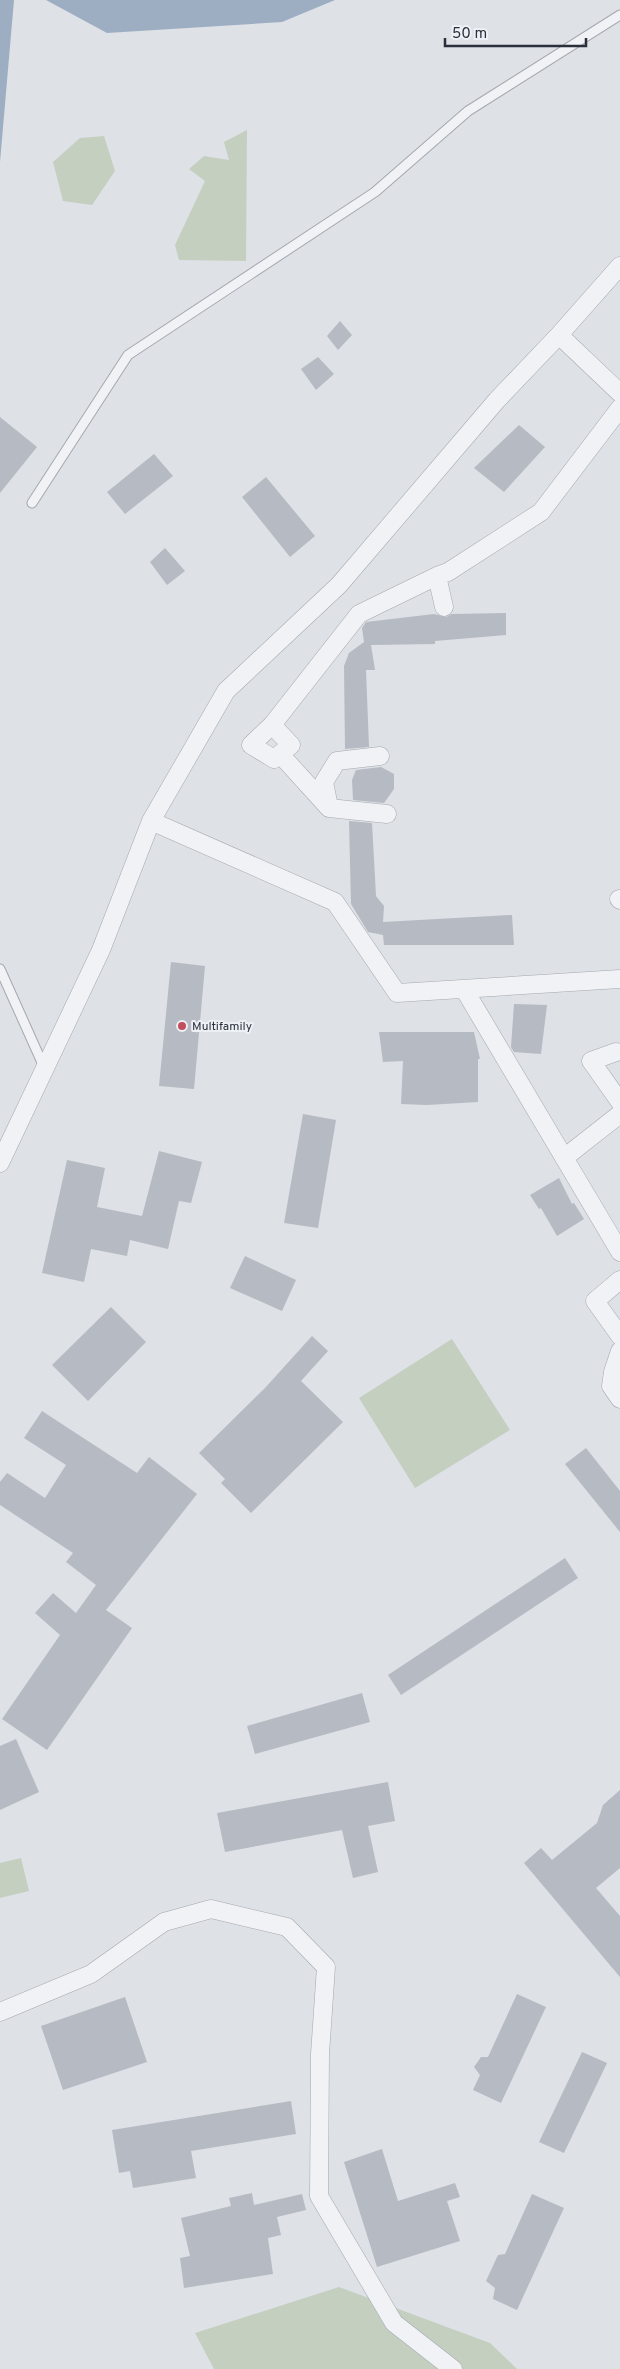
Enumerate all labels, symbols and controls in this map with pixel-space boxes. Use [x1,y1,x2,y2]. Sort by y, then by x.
scale bar [445,15,586,47]
text: 50 m [452,25,487,44]
place label: Multifamily [192,1019,252,1035]
marker: Multifamily [176,1020,188,1032]

